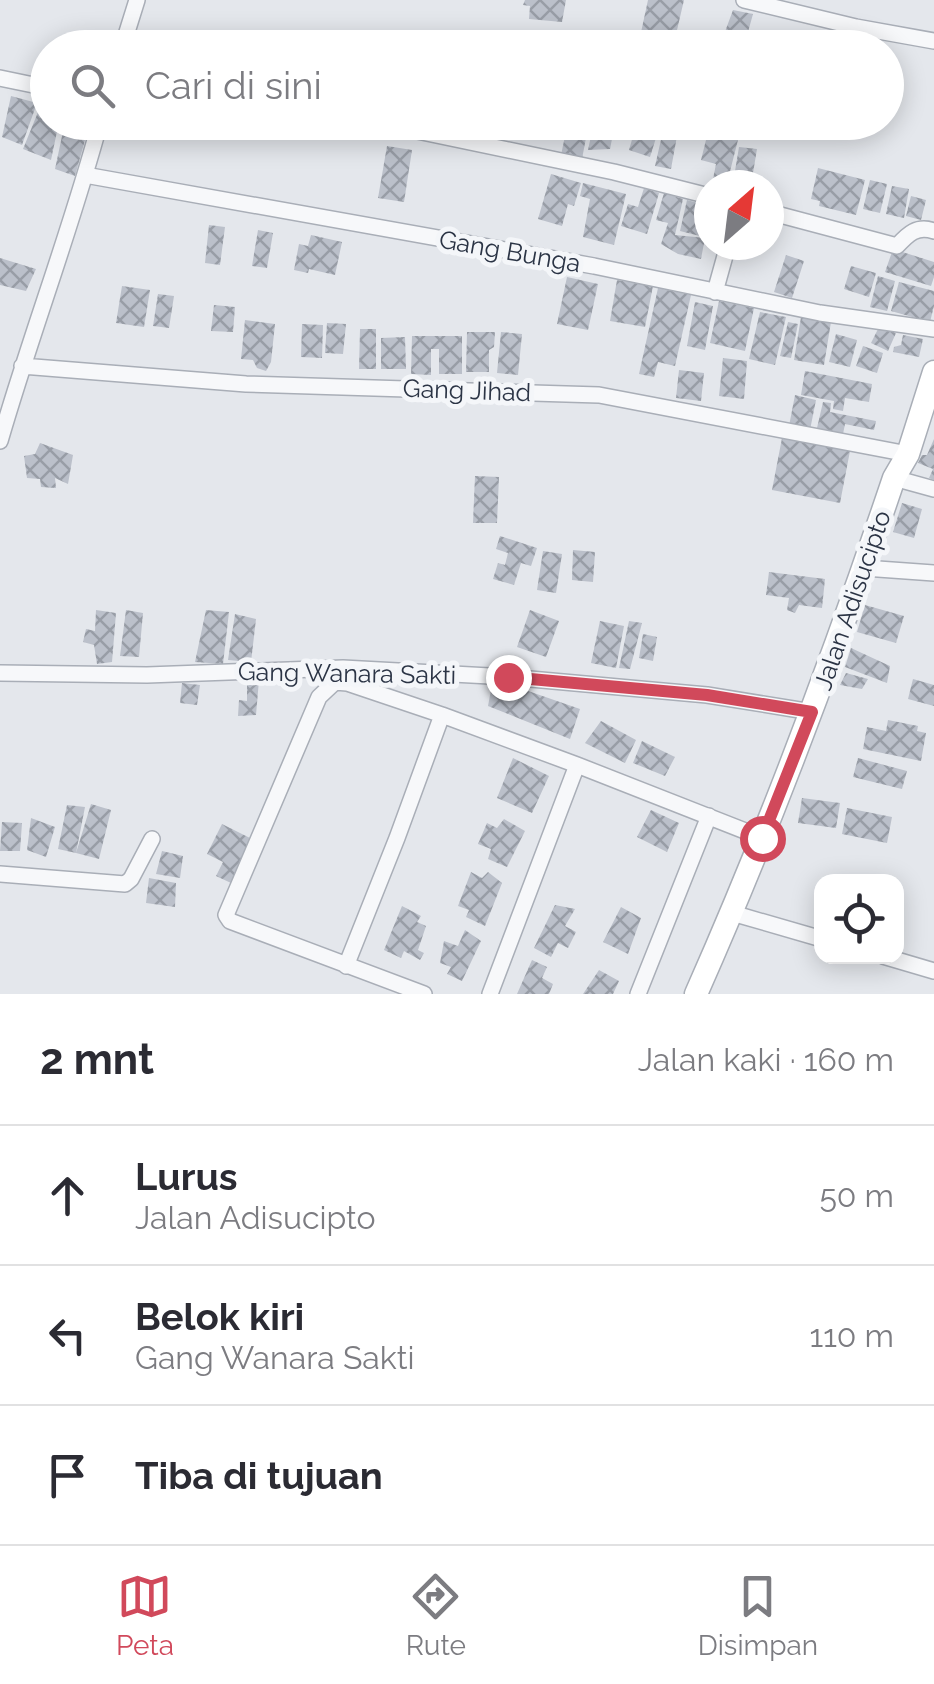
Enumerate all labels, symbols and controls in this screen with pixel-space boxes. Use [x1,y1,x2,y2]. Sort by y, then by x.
search box [30,30,904,140]
icon: search [65,58,120,113]
text: Cari di sini [145,63,322,108]
north arrow [694,170,784,260]
street label: Gang Bunga [437,224,583,278]
street label: Gang Jihad [402,373,532,407]
street label: Jalan Adisucipto [807,506,897,694]
route end [486,655,532,701]
street label: Gang Wanara Sakti [238,656,456,690]
route start [740,816,786,862]
map controls [814,874,904,964]
button: locate [814,874,904,964]
text: 2 mnt [40,1035,154,1084]
text: Jalan kaki · 160 m [638,1041,894,1078]
text: Lurus [135,1154,238,1199]
icon: ahead [40,1168,95,1223]
text: 50 m [819,1177,894,1214]
text: Jalan Adisucipto [135,1199,376,1236]
text: Belok kiri [135,1294,304,1339]
icon: left [40,1308,95,1363]
text: 110 m [809,1317,894,1354]
text: Gang Wanara Sakti [135,1339,414,1376]
icon: arrive [40,1448,95,1503]
text: Tiba di tujuan [135,1453,383,1498]
tab: Peta [116,1569,174,1662]
tab: Rute [406,1569,466,1662]
tab: Disimpan [698,1569,818,1662]

